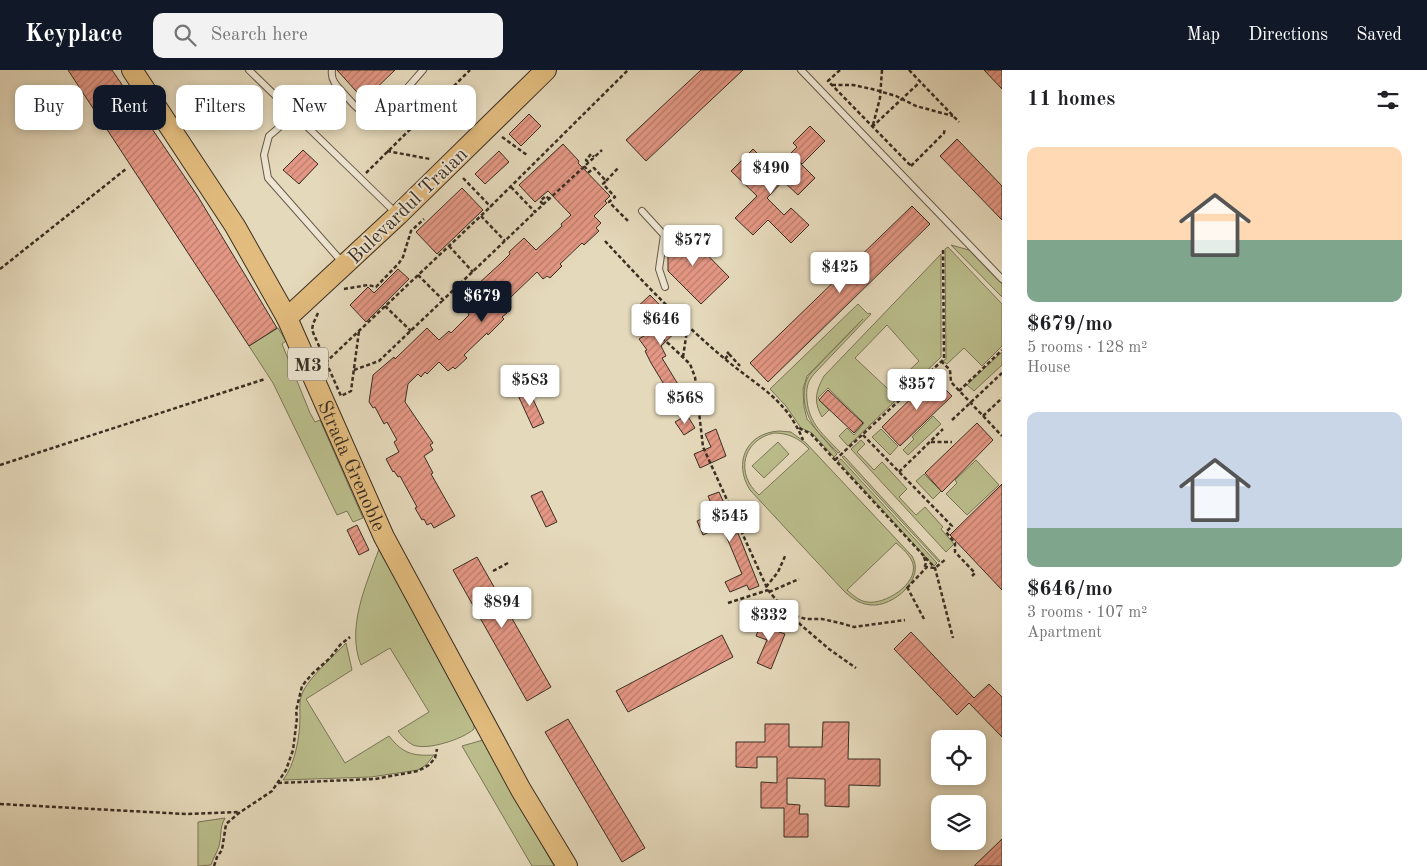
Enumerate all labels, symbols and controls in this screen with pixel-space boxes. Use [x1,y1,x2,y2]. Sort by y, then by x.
search box [153,13,503,58]
icon: search [171,21,199,49]
text: Keyplace [25,23,123,47]
text: Search here [211,26,308,45]
text: Map [1187,26,1220,44]
text: Directions [1248,26,1328,44]
text: Saved [1356,26,1402,44]
chip: Buy [15,85,83,130]
chip: Rent [93,85,166,130]
chip: Filters [176,85,263,130]
chip: New [273,85,346,130]
chip: Apartment [356,85,476,130]
icon: filters [1374,86,1402,114]
text: 11 homes [1027,89,1115,110]
street label: Bulevardul Traian [345,144,472,268]
pin: $490 [741,152,801,195]
text: $490 [752,161,790,177]
icon: home [1170,180,1260,270]
pin: $577 [663,224,723,267]
text: $577 [674,233,712,249]
pin: $425 [810,252,870,294]
text: $425 [821,260,859,276]
pin: $679 [452,280,512,323]
text: $679 [463,289,501,305]
pin: $646 [631,304,691,346]
text: $646 [642,312,680,328]
text: $679/mo [1027,314,1113,335]
text: 5 rooms · 128 m² [1027,340,1147,356]
road number: M3 [288,348,328,380]
text: House [1027,360,1070,376]
pin: $583 [500,364,560,407]
pin: $357 [887,368,947,411]
text: $583 [511,373,549,389]
text: $357 [898,377,936,393]
pin: $568 [655,382,715,425]
text: $568 [666,391,704,407]
street label: Strada Grenoble [313,398,388,535]
icon: home [1170,445,1260,535]
pin: $545 [700,500,760,543]
text: $545 [711,509,749,525]
text: $646/mo [1027,579,1113,600]
pin: $894 [472,586,532,629]
text: $894 [483,595,521,611]
pin: $332 [739,600,799,642]
text: 3 rooms · 107 m² [1027,605,1147,621]
text: $332 [750,608,788,624]
text: Apartment [1027,625,1102,641]
map controls [931,730,986,850]
button: locate [931,730,986,785]
button: layers [931,795,986,850]

